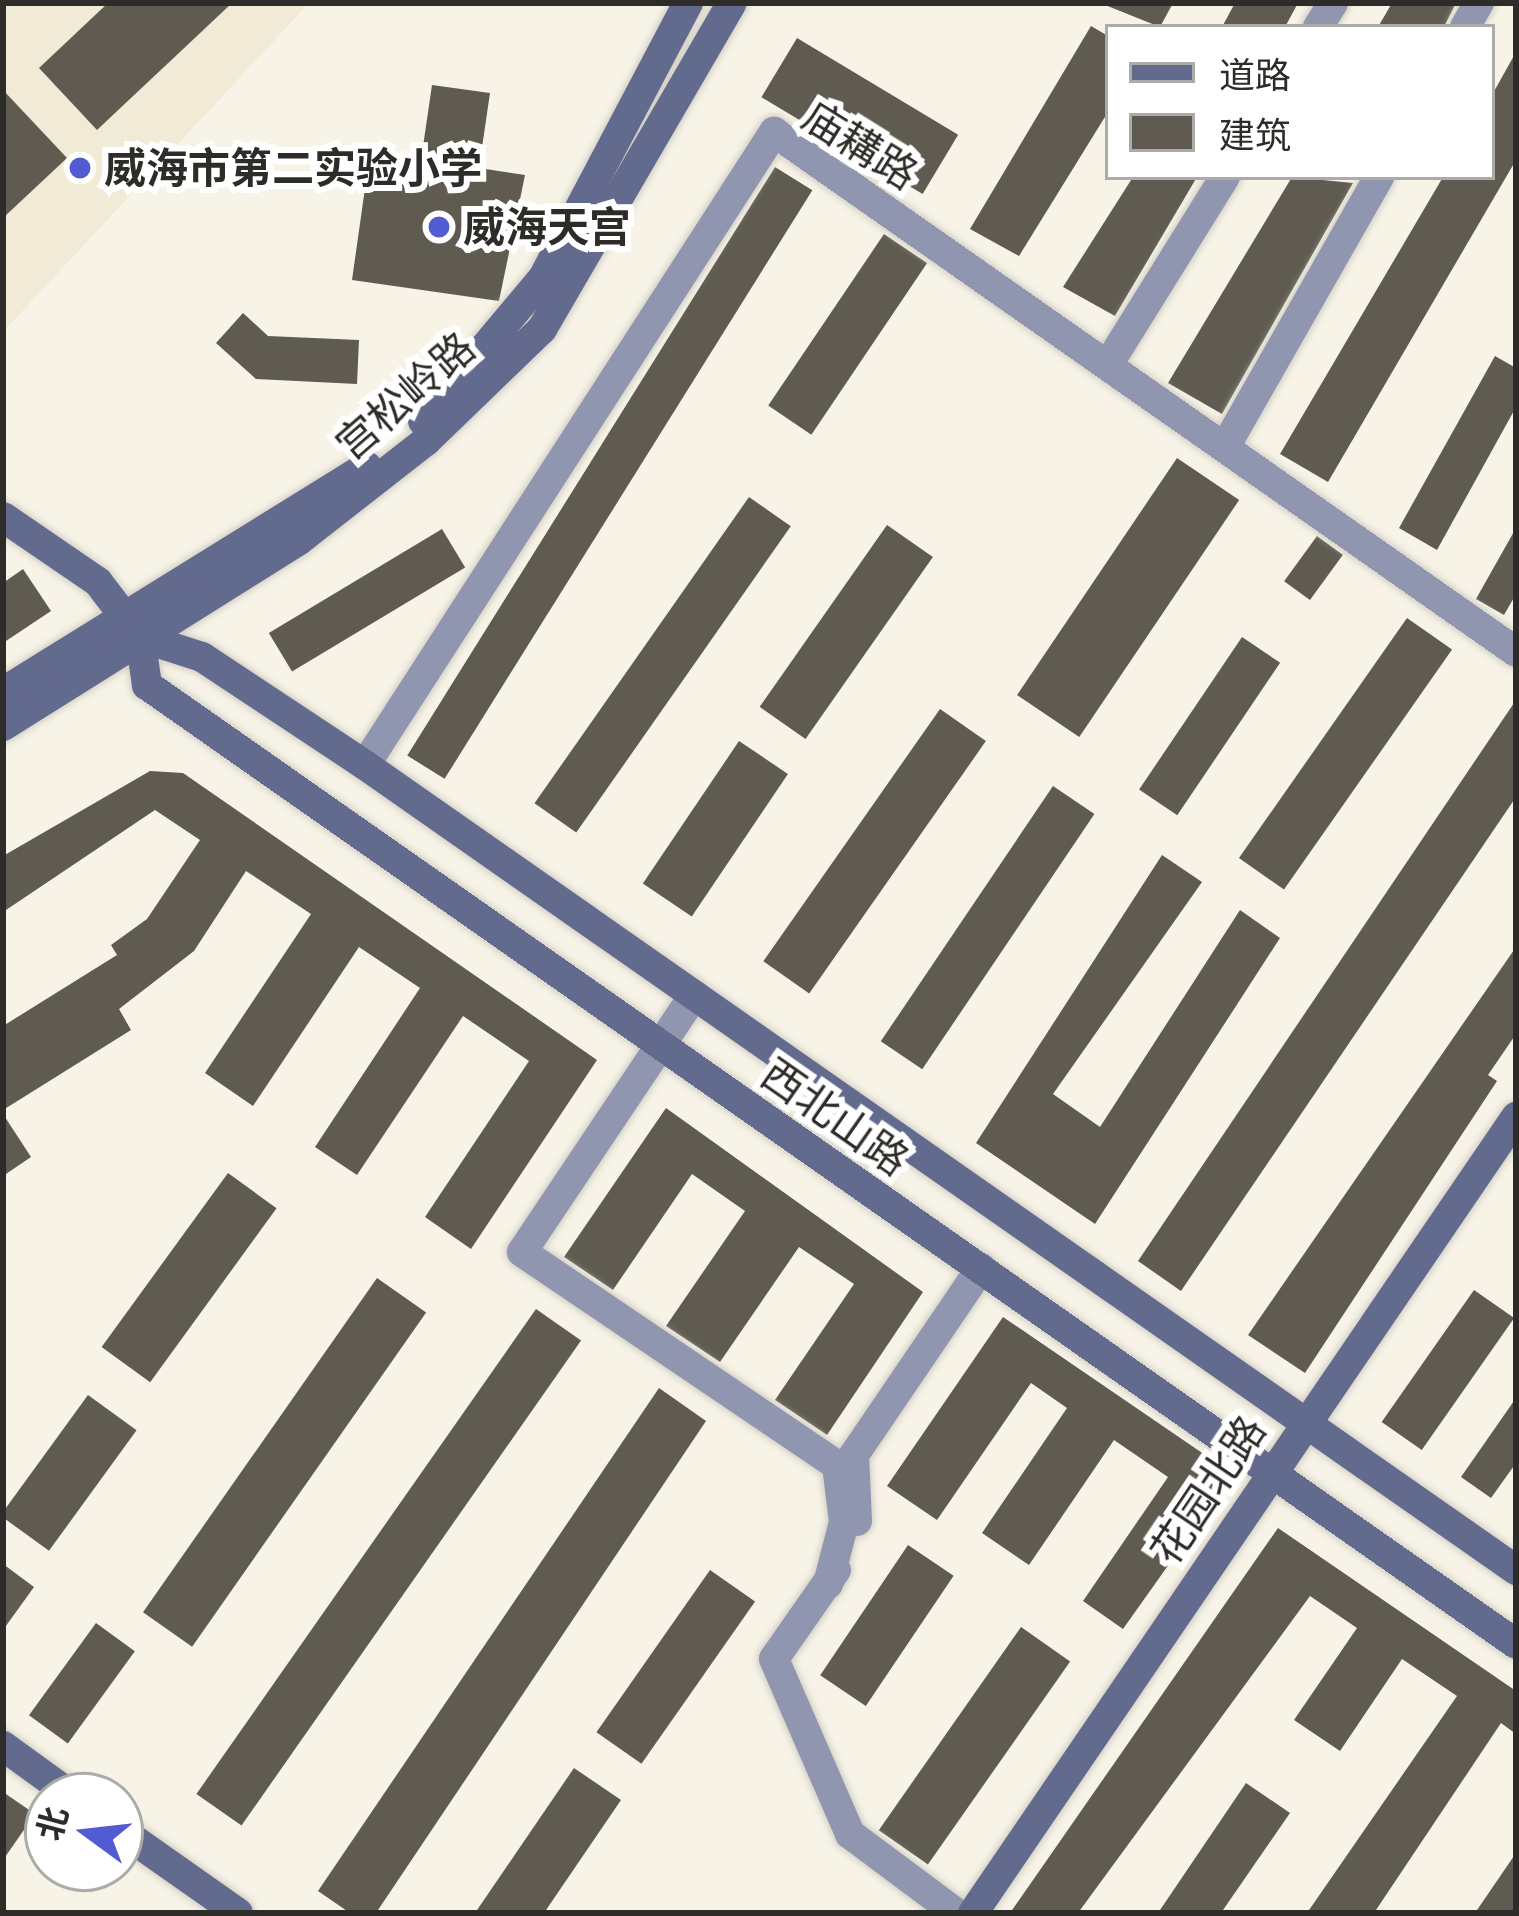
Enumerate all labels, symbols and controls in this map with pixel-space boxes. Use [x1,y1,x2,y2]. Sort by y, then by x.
legend [1105,24,1495,180]
text: 道路 [1219,53,1291,97]
street label: 庙耩路 [793,90,927,200]
text: 建筑 [1219,113,1291,157]
place label: 威海市第二实验小学 [104,143,482,193]
marker: 威海市第二实验小学 [67,155,93,181]
place label: 威海天宫 [463,202,631,252]
marker: 威海天宫 [426,214,452,240]
street label: 宫松岭路 [325,322,485,470]
street label: 西北山路 [752,1048,918,1186]
street label: 花园北路 [1140,1406,1276,1574]
north arrow [24,1772,144,1892]
text: 北 [29,1802,76,1845]

